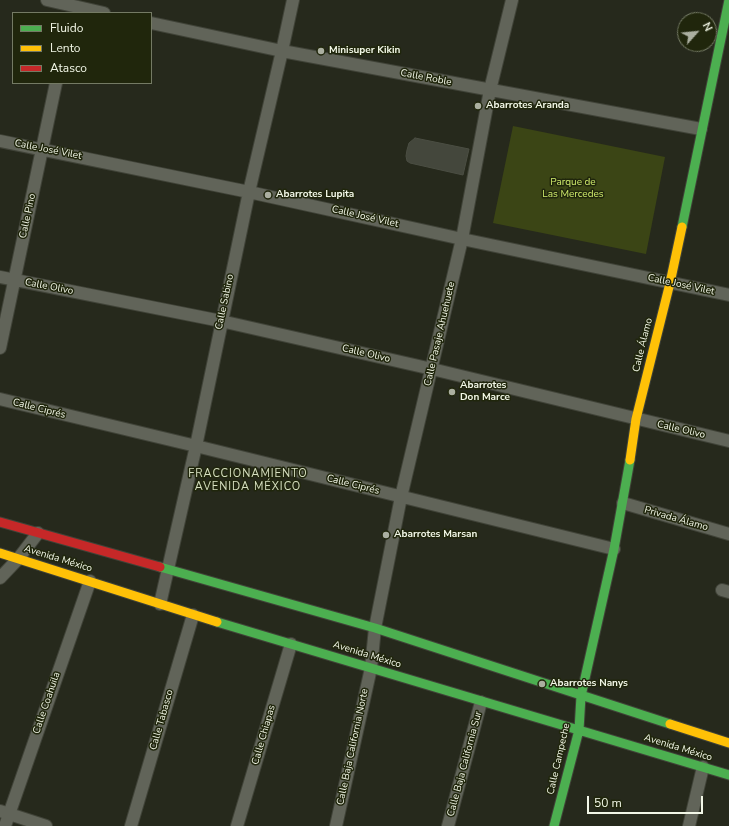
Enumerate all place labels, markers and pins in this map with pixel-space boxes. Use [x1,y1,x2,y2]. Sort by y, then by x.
place label: Minisuper Kikin [329,45,400,57]
marker: Minisuper Kikin [316,46,326,56]
place label: Abarrotes Aranda [486,100,569,112]
marker: Abarrotes Aranda [473,101,483,111]
place label: Abarrotes Lupita [276,189,354,201]
marker: Abarrotes Lupita [263,190,273,200]
place label: Abarrotes Don Marce [460,380,510,404]
marker: Abarrotes Don Marce [447,387,457,397]
place label: Abarrotes Marsan [394,529,477,541]
marker: Abarrotes Marsan [381,530,391,540]
place label: Abarrotes Nanys [550,678,628,690]
marker: Abarrotes Nanys [537,679,547,689]

